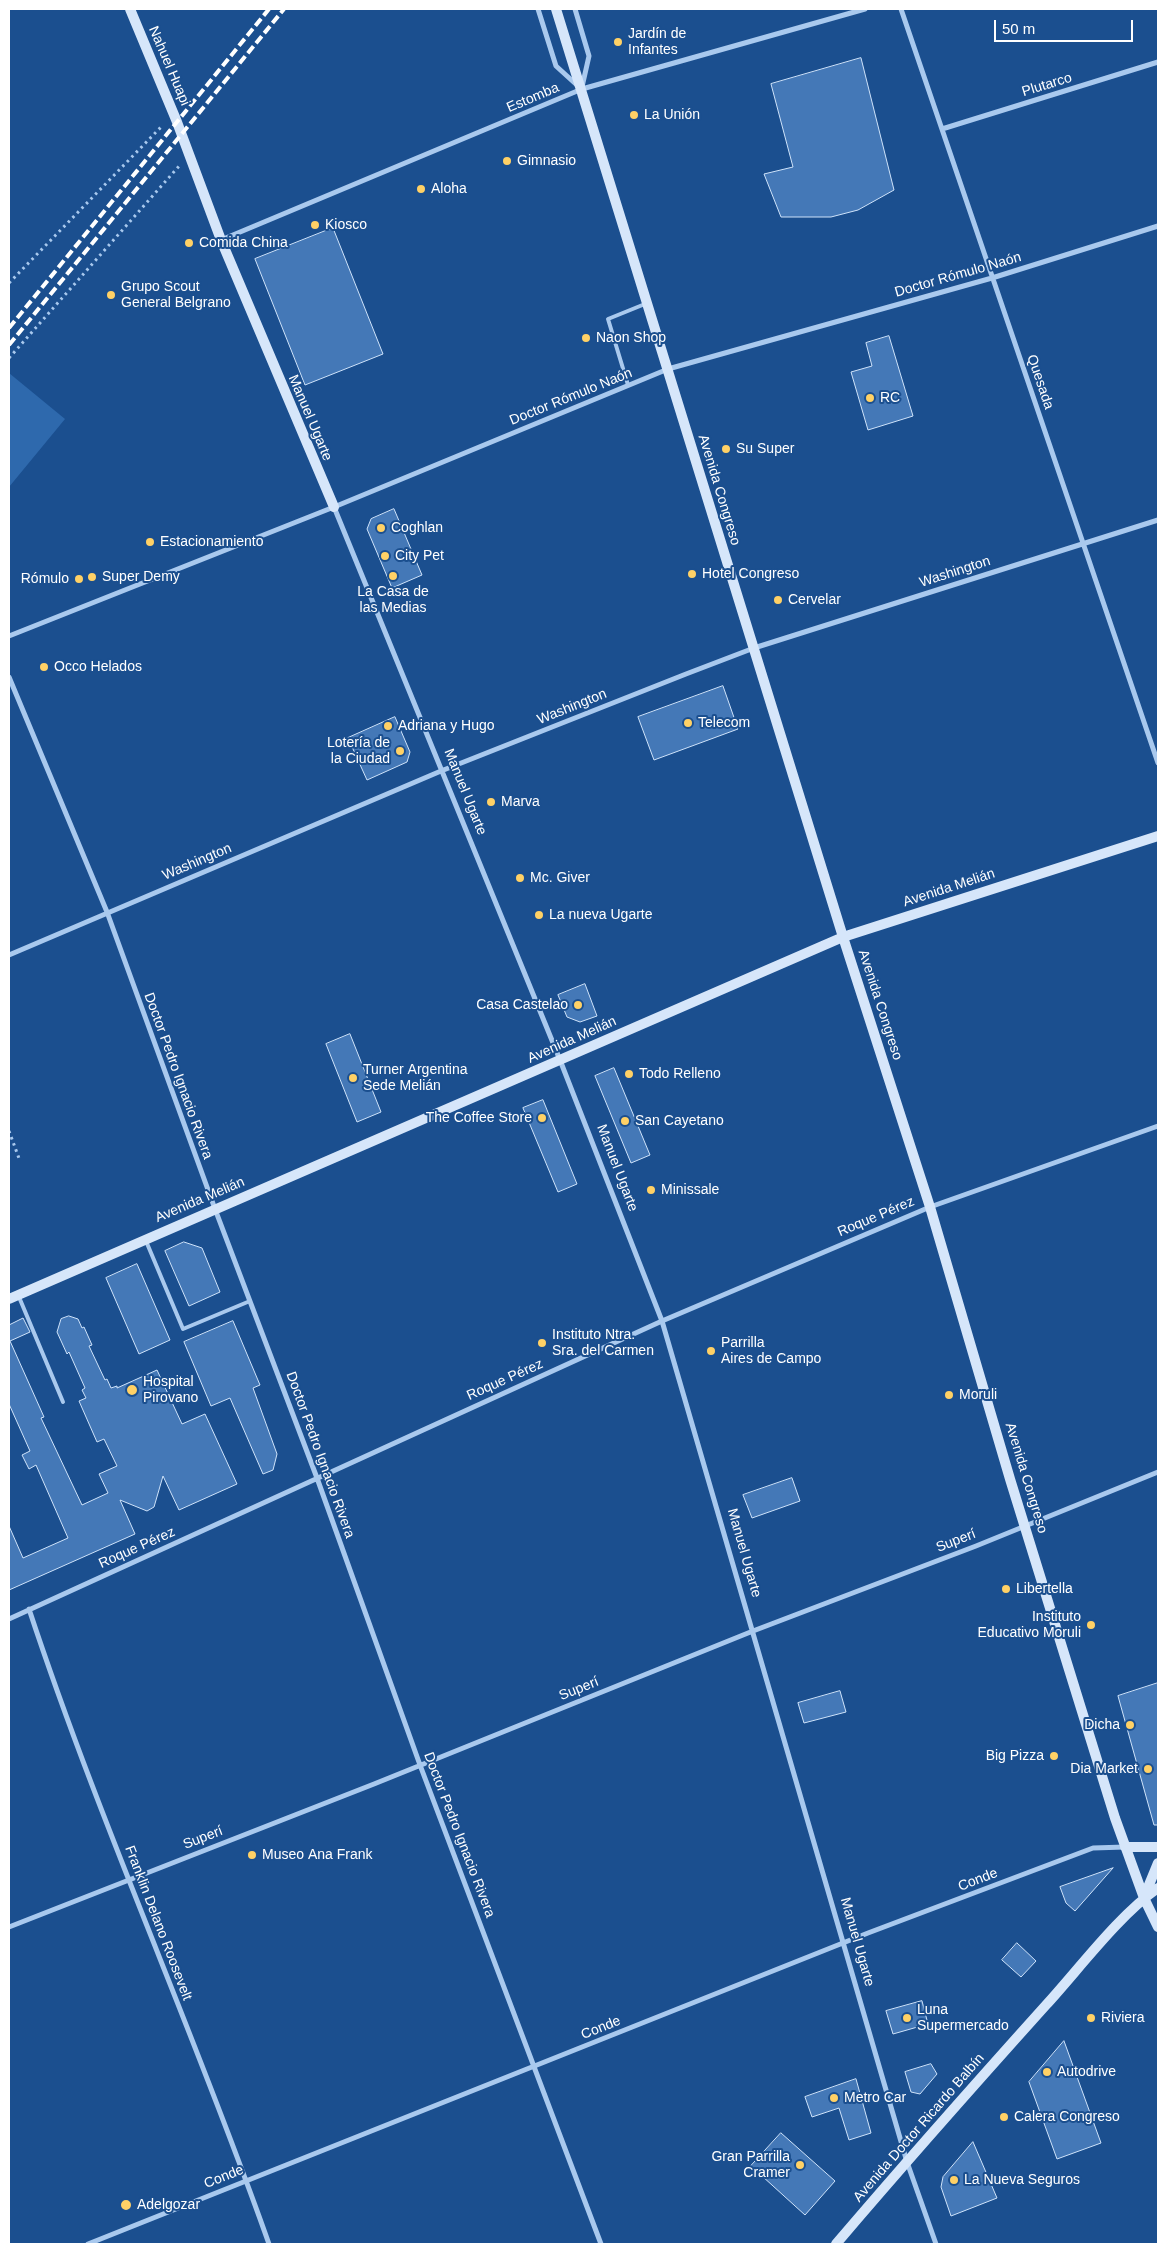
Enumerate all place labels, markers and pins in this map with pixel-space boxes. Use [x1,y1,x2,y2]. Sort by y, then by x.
place label: Jardín de Infantes [628,26,686,58]
marker: Jardín de Infantes [612,36,624,48]
place label: La Unión [644,107,700,123]
marker: La Unión [628,109,640,121]
place label: Gimnasio [517,153,576,169]
marker: Gimnasio [501,155,513,167]
place label: Aloha [431,181,467,197]
marker: Aloha [415,183,427,195]
place label: Kiosco [325,217,367,233]
marker: Kiosco [309,219,321,231]
place label: Comida China [199,235,288,251]
marker: Comida China [183,237,195,249]
place label: Grupo Scout General Belgrano [121,279,231,312]
marker: Grupo Scout General Belgrano [105,289,117,301]
place label: Naon Shop [596,330,666,346]
marker: Naon Shop [580,332,592,344]
place label: RC [880,390,900,406]
marker: RC [864,392,876,404]
place label: Su Super [736,441,794,457]
marker: Su Super [720,443,732,455]
place label: Coghlan [391,520,443,536]
marker: Coghlan [375,522,387,534]
place label: Estacionamiento [160,534,264,550]
marker: Estacionamiento [144,536,156,548]
place label: City Pet [395,548,444,564]
marker: City Pet [379,550,391,562]
place label: Hotel Congreso [702,566,799,582]
marker: Hotel Congreso [686,568,698,580]
place label: Super Demy [102,569,180,585]
marker: La Casa de las Medias [387,570,399,582]
place label: Rómulo [21,571,69,587]
marker: Super Demy [86,571,98,583]
marker: Rómulo [73,573,85,585]
place label: La Casa de las Medias [357,584,429,616]
place label: Cervelar [788,592,841,608]
marker: Cervelar [772,594,784,606]
place label: Occo Helados [54,659,142,675]
marker: Occo Helados [38,661,50,673]
place label: Telecom [698,715,750,731]
marker: Telecom [682,717,694,729]
place label: Adriana y Hugo [398,718,495,734]
marker: Adriana y Hugo [382,720,394,732]
place label: Lotería de la Ciudad [327,735,390,768]
marker: Lotería de la Ciudad [394,745,406,757]
place label: Marva [501,794,540,810]
marker: Marva [485,796,497,808]
place label: Mc. Giver [530,870,590,886]
marker: Mc. Giver [514,872,526,884]
place label: La nueva Ugarte [549,907,653,923]
marker: La nueva Ugarte [533,909,545,921]
place label: Casa Castelao [476,997,568,1013]
marker: Casa Castelao [572,999,584,1011]
place label: Turner Argentina Sede Melián [363,1062,468,1094]
place label: Todo Relleno [639,1066,721,1082]
marker: Todo Relleno [623,1068,635,1080]
marker: Turner Argentina Sede Melián [347,1072,359,1084]
place label: The Coffee Store [426,1110,532,1126]
marker: The Coffee Store [536,1112,548,1124]
place label: San Cayetano [635,1113,724,1129]
marker: San Cayetano [619,1115,631,1127]
place label: Minissale [661,1182,719,1198]
marker: Minissale [645,1184,657,1196]
place label: Instituto Ntra. Sra. del Carmen [552,1327,654,1360]
place label: Parrilla Aires de Campo [721,1335,821,1368]
marker: Instituto Ntra. Sra. del Carmen [536,1337,548,1349]
marker: Parrilla Aires de Campo [705,1345,717,1357]
place label: Hospital Pirovano [143,1374,198,1406]
marker: Hospital Pirovano [125,1383,139,1397]
place label: Moruli [959,1387,997,1403]
marker: Moruli [943,1389,955,1401]
place label: Libertella [1016,1581,1073,1597]
marker: Libertella [1000,1583,1012,1595]
place label: Instituto Educativo Moruli [978,1609,1081,1641]
marker: Instituto Educativo Moruli [1085,1619,1097,1631]
place label: Dicha [1084,1717,1120,1733]
marker: Dicha [1124,1719,1136,1731]
place label: Big Pizza [986,1748,1044,1764]
marker: Big Pizza [1048,1750,1060,1762]
place label: Dia Market [1070,1761,1138,1777]
marker: Dia Market [1142,1763,1154,1775]
place label: Museo Ana Frank [262,1847,372,1863]
marker: Museo Ana Frank [246,1849,258,1861]
place label: Luna Supermercado [917,2002,1009,2034]
place label: Riviera [1101,2010,1145,2026]
marker: Luna Supermercado [901,2012,913,2024]
marker: Riviera [1085,2012,1097,2024]
place label: Autodrive [1057,2064,1116,2080]
marker: Autodrive [1041,2066,1053,2078]
place label: Metro Car [844,2090,906,2106]
marker: Metro Car [828,2092,840,2104]
place label: Calera Congreso [1014,2109,1120,2125]
marker: Calera Congreso [998,2111,1010,2123]
place label: Gran Parrilla Cramer [711,2149,790,2182]
marker: Gran Parrilla Cramer [794,2159,806,2171]
place label: La Nueva Seguros [964,2172,1080,2188]
marker: La Nueva Seguros [948,2174,960,2186]
place label: Adelgozar [137,2197,200,2213]
marker: Adelgozar [119,2198,133,2212]

